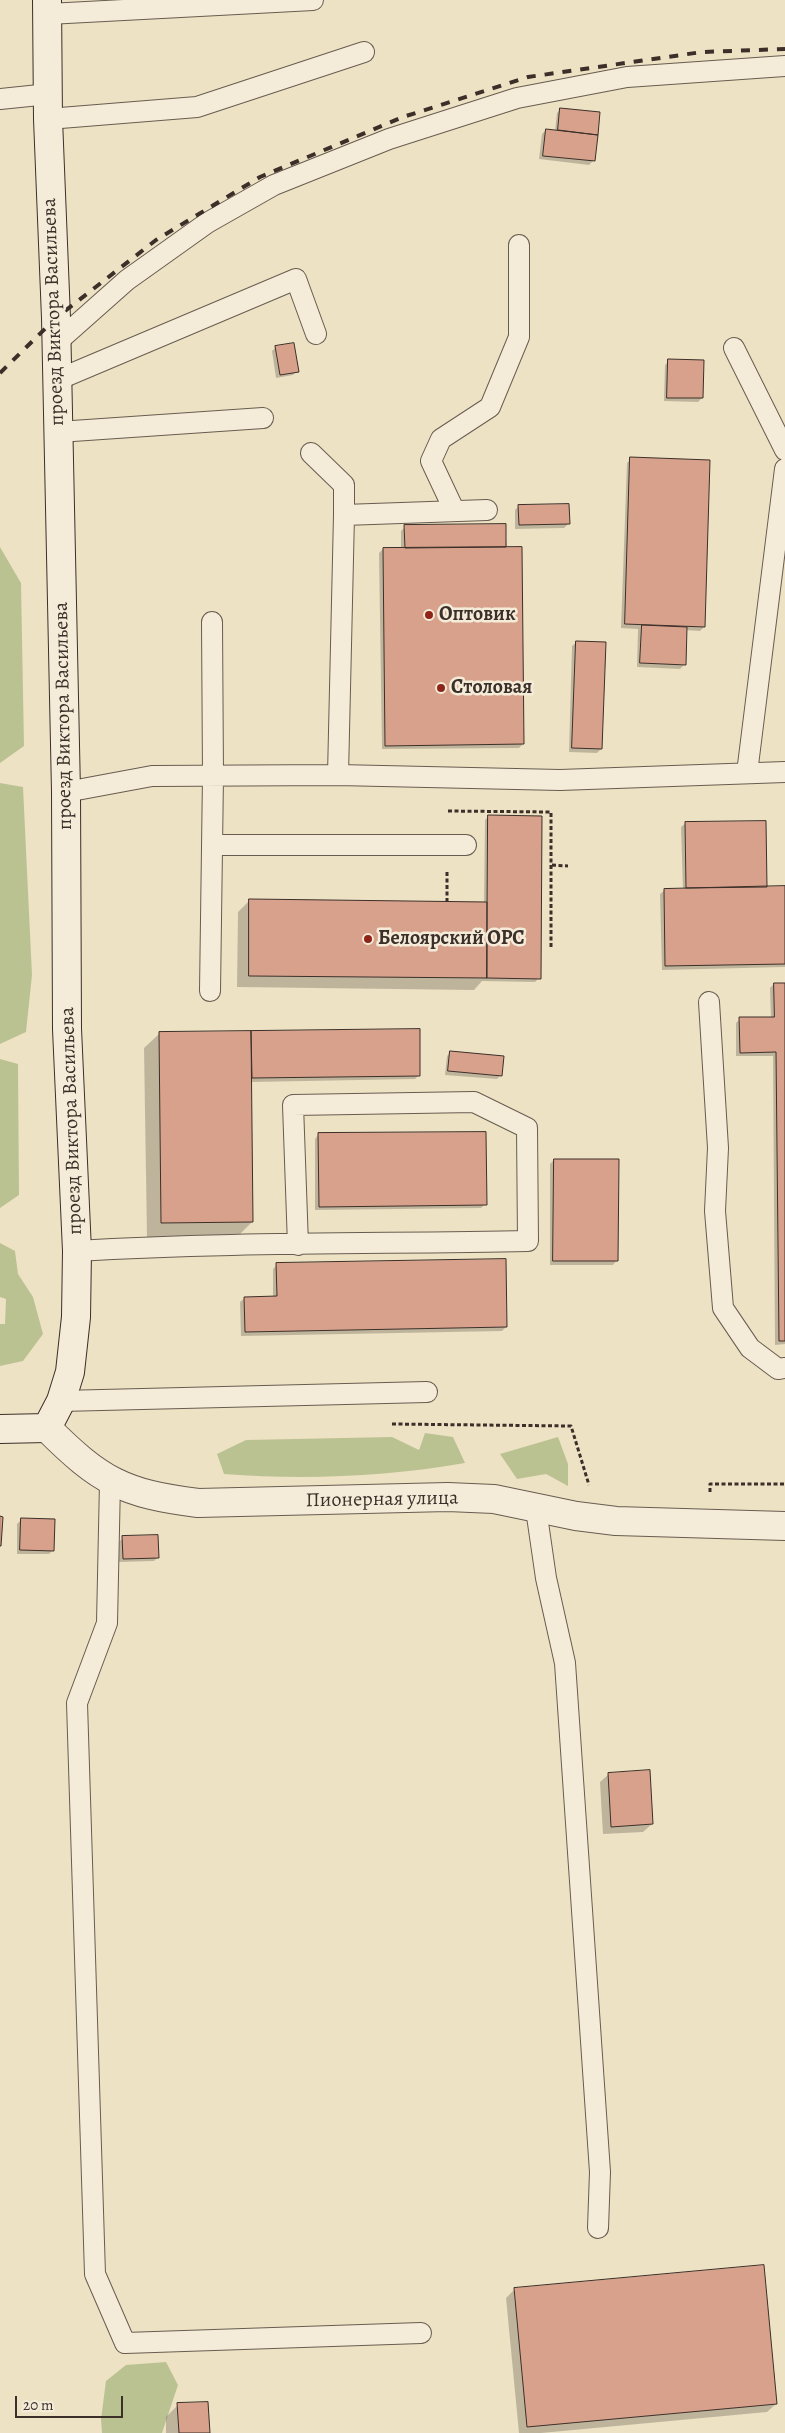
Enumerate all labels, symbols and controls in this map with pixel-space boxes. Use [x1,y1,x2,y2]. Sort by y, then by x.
street label: проезд Виктора Васильева [38,198,70,426]
street label: проезд Виктора Васильева [50,602,78,830]
place label: Оптовик [439,603,516,627]
marker: Оптовик [423,609,435,621]
place label: Столовая [451,676,532,700]
marker: Столовая [435,682,447,694]
place label: Белоярский ОРС [378,927,525,951]
marker: Белоярский ОРС [362,933,374,945]
street label: проезд Виктора Васильева [56,1007,88,1235]
street label: Пионерная улица [305,1487,459,1513]
scale bar [18,2386,125,2418]
text: 20 m [23,2395,54,2415]

